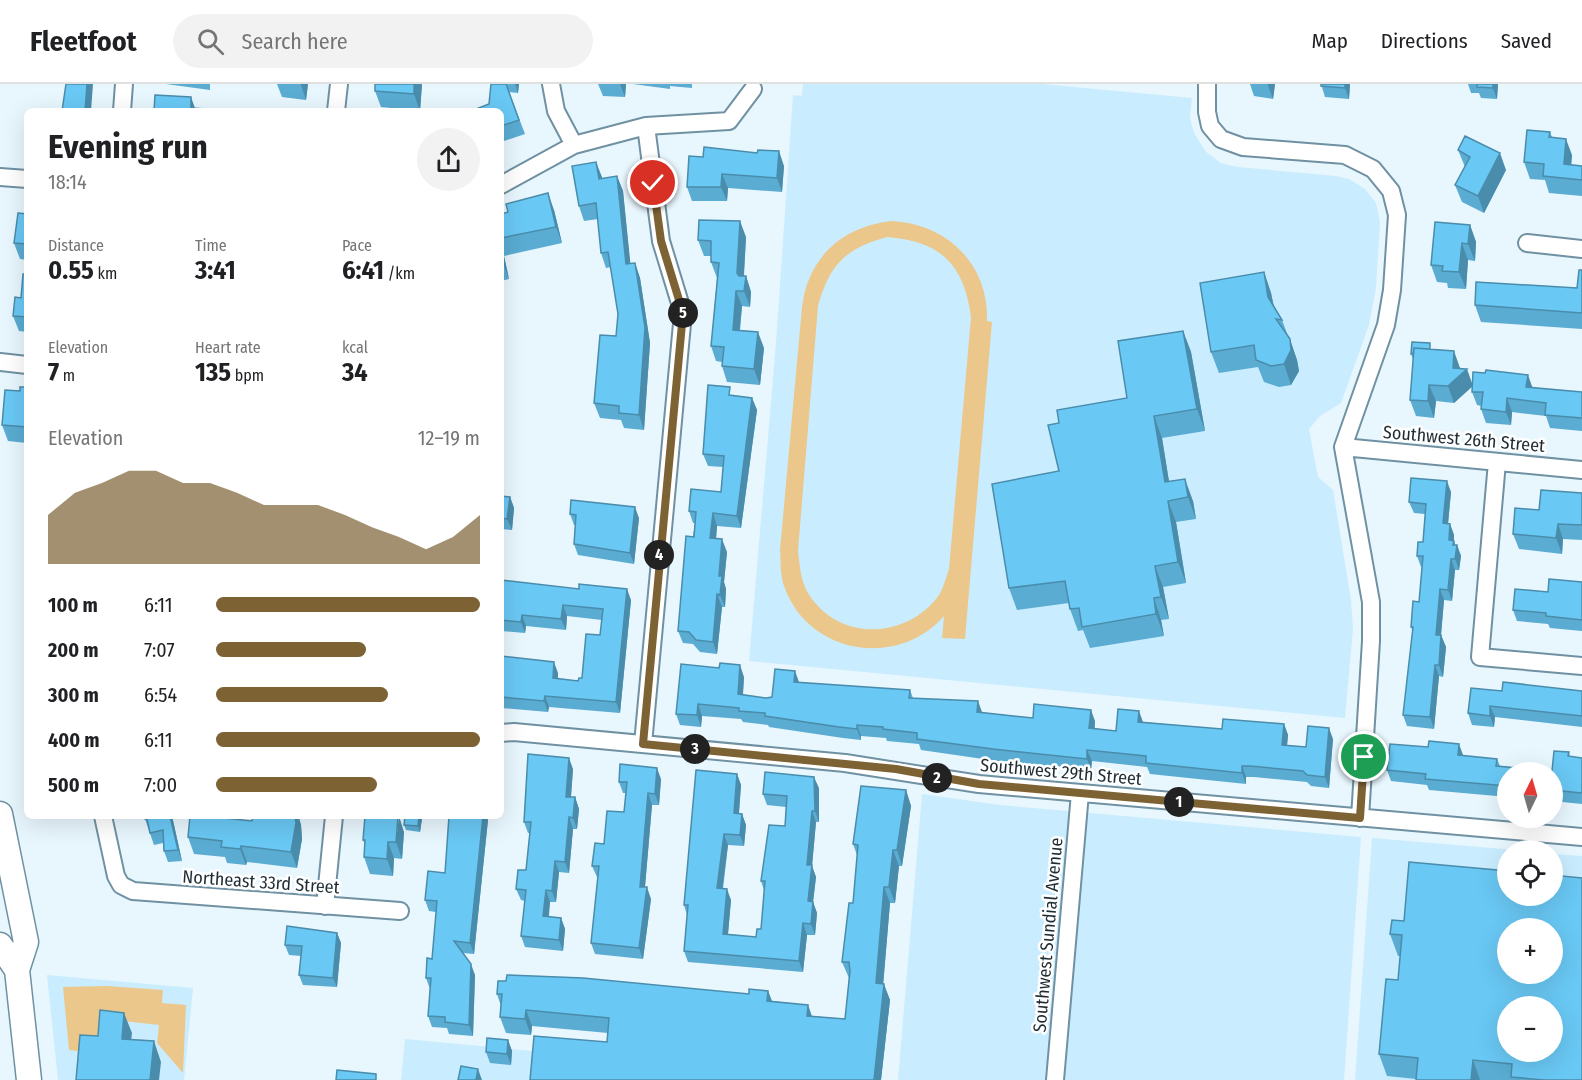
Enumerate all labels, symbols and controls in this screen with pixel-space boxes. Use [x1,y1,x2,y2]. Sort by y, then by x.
search box [173,14,593,68]
text: Fleetfoot [30,25,137,58]
icon: search [194,25,227,58]
text: Search here [242,28,348,55]
text: Map [1311,28,1348,54]
text: Directions [1381,28,1468,54]
text: Saved [1501,28,1552,54]
text: Evening run [48,127,208,167]
button: share [417,128,480,191]
pin [627,157,678,208]
icon: check [636,166,669,199]
text: 18:14 [48,170,87,194]
text: Distance [48,236,104,255]
text: Time [195,236,227,255]
text: Pace [342,236,372,255]
text: 0.55 [48,255,94,286]
text: 3:41 [195,255,236,286]
text: 6:41 [342,255,384,286]
text: km [94,264,117,283]
text: /km [384,264,415,283]
pin: 5 [668,298,698,328]
text: 5 [679,303,687,322]
text: Elevation [48,338,108,357]
text: Heart rate [195,338,261,357]
text: kcal [342,338,368,357]
text: 7 [48,357,59,388]
text: 135 [195,357,231,388]
text: 34 [342,357,368,388]
text: m [59,366,75,385]
text: bpm [231,366,264,385]
street label: Southwest 26th Street [1382,421,1546,457]
text: Elevation [48,426,123,450]
text: 12–19 m [418,426,480,450]
pin: 4 [644,540,674,570]
text: 4 [655,545,663,564]
text: 100 m [48,593,98,617]
text: 6:11 [144,593,173,617]
text: 200 m [48,638,99,662]
text: 7:07 [144,638,175,662]
text: 300 m [48,683,99,707]
text: 6:54 [144,683,177,707]
text: 400 m [48,728,100,752]
text: 6:11 [144,728,173,752]
pin [1338,731,1389,782]
pin: 3 [680,734,710,764]
text: 3 [691,739,699,758]
icon: arrive [1347,740,1380,773]
street label: Southwest 29th Street [979,754,1143,790]
north arrow [1497,762,1563,828]
map controls [1497,762,1563,1062]
pin: 2 [922,763,952,793]
text: 2 [933,768,941,787]
text: 500 m [48,773,99,797]
text: 7:00 [144,773,177,797]
pin: 1 [1164,787,1194,817]
text: 1 [1176,792,1182,811]
street label: Southwest Sundial Avenue [1029,837,1067,1033]
button: locate [1497,840,1563,906]
street label: Northeast 33rd Street [182,866,340,898]
button: + [1497,918,1563,984]
button: − [1497,996,1563,1062]

